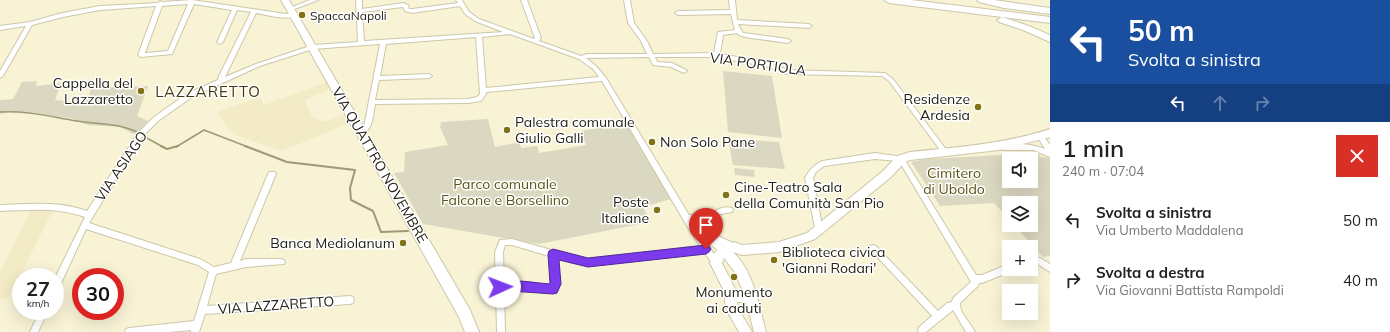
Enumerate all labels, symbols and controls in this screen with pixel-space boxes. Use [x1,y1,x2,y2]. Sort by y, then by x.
place label: SpaccaNapoli [310,8,387,23]
marker: SpaccaNapoli [297,10,307,20]
text: 50 m [1128,13,1194,48]
icon: left [1062,16,1114,68]
street label: VIA PORTIOLA [709,48,808,80]
text: Svolta a sinistra [1128,48,1261,71]
place label: Cappella del Lazzaretto [53,74,133,108]
district label: LAZZARETTO [155,82,261,101]
street label: VIA QUATTRO NOVEMBRE [328,84,432,246]
marker: Cappella del Lazzaretto [136,86,146,96]
place label: Residenze Ardesia [904,90,970,124]
icon: left [1167,92,1189,114]
icon: ahead [1209,92,1231,114]
icon: right [1251,92,1273,114]
marker: Residenze Ardesia [973,102,983,112]
place label: Palestra comunale Giulio Galli [515,113,635,147]
marker: Palestra comunale Giulio Galli [502,125,512,135]
street label: VIA ASIAGO [91,127,151,205]
place label: Non Solo Pane [660,133,755,151]
text: 1 min [1062,133,1124,163]
button: close [1336,135,1378,177]
marker: Non Solo Pane [647,137,657,147]
map controls [1002,152,1038,320]
button: sound [1002,152,1038,188]
text: 240 m · 07:04 [1062,163,1144,179]
park label: Cimitero di Uboldo [923,164,985,198]
park label: Parco comunale Falcone e Borsellino [441,175,569,209]
place label: Cine-Teatro Sala della Comunità San Pio [734,178,884,212]
marker: Cine-Teatro Sala della Comunità San Pio [721,190,731,200]
place label: Poste Italiane [601,193,649,227]
button: layers [1002,196,1038,232]
text: Svolta a sinistra [1096,203,1212,222]
marker: Poste Italiane [652,205,662,215]
pin [689,208,723,249]
icon: left [1062,209,1084,231]
text: 50 m [1343,211,1378,230]
icon: arrive [695,214,717,236]
text: Via Umberto Maddalena [1096,222,1243,238]
place label: Banca Mediolanum [270,234,395,252]
marker: Banca Mediolanum [398,238,408,248]
button: + [1002,240,1038,276]
place label: Biblioteca civica 'Gianni Rodari' [782,243,886,277]
marker: Biblioteca civica 'Gianni Rodari' [769,255,779,265]
text: Svolta a destra [1096,263,1205,282]
position arrow [479,266,521,308]
speed limit sign: 30 [72,268,124,320]
icon: right [1062,269,1084,291]
text: 40 m [1343,271,1378,290]
marker: Monumento ai caduti [729,272,739,282]
text: 27 [26,276,50,301]
text: Via Giovanni Battista Rampoldi [1096,282,1284,298]
place label: Monumento ai caduti [695,283,773,317]
button: − [1002,284,1038,320]
street label: VIA LAZZARETTO [217,292,335,318]
text: km/h [27,297,49,310]

